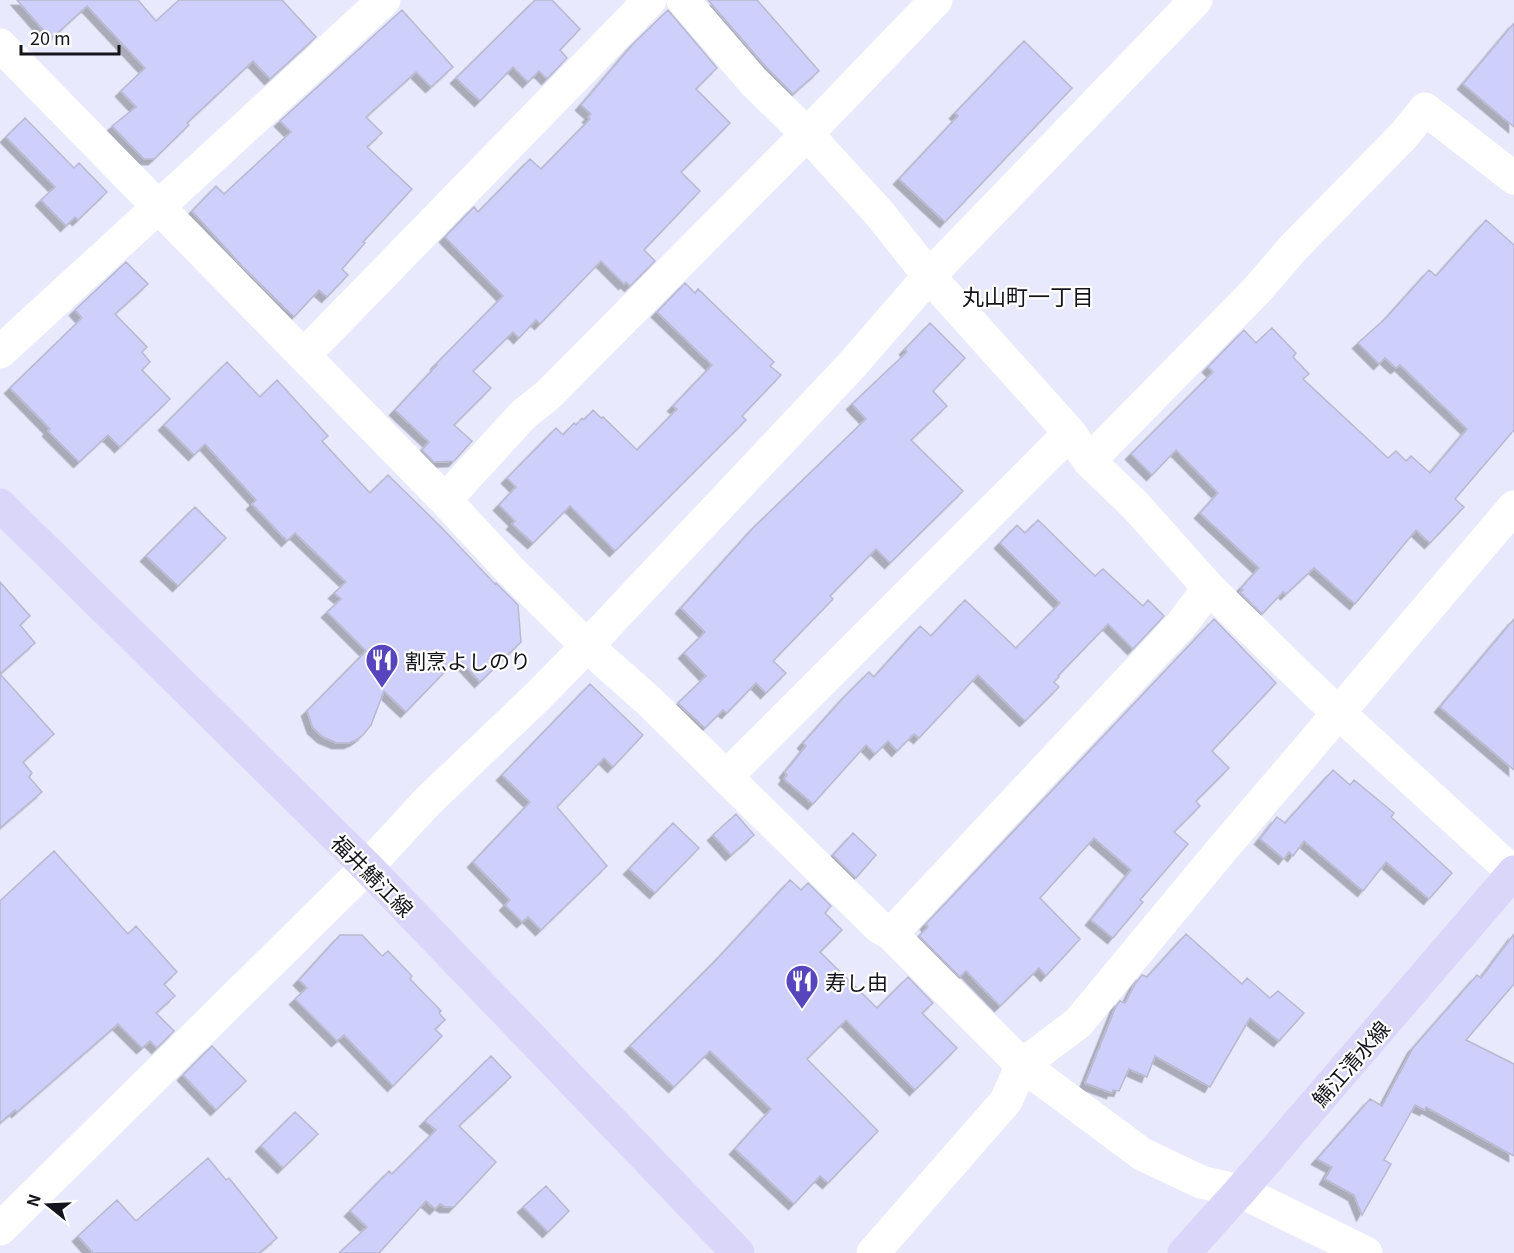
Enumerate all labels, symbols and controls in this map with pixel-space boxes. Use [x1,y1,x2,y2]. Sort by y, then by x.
scale bar [21,18,118,56]
text: 20 m [30,24,71,50]
district label: 丸山町一丁目 [962,279,1094,311]
restaurant icon: 割烹よしのり [364,642,400,689]
place label: 割烹よしのり [405,645,531,675]
street label: 福井鯖江線 [325,827,421,923]
restaurant icon: 寿し由 [784,963,820,1010]
place label: 寿し由 [825,966,888,996]
street label: 鯖江清水線 [1304,1014,1396,1112]
north arrow [18,1175,78,1235]
text: N [20,1191,46,1209]

